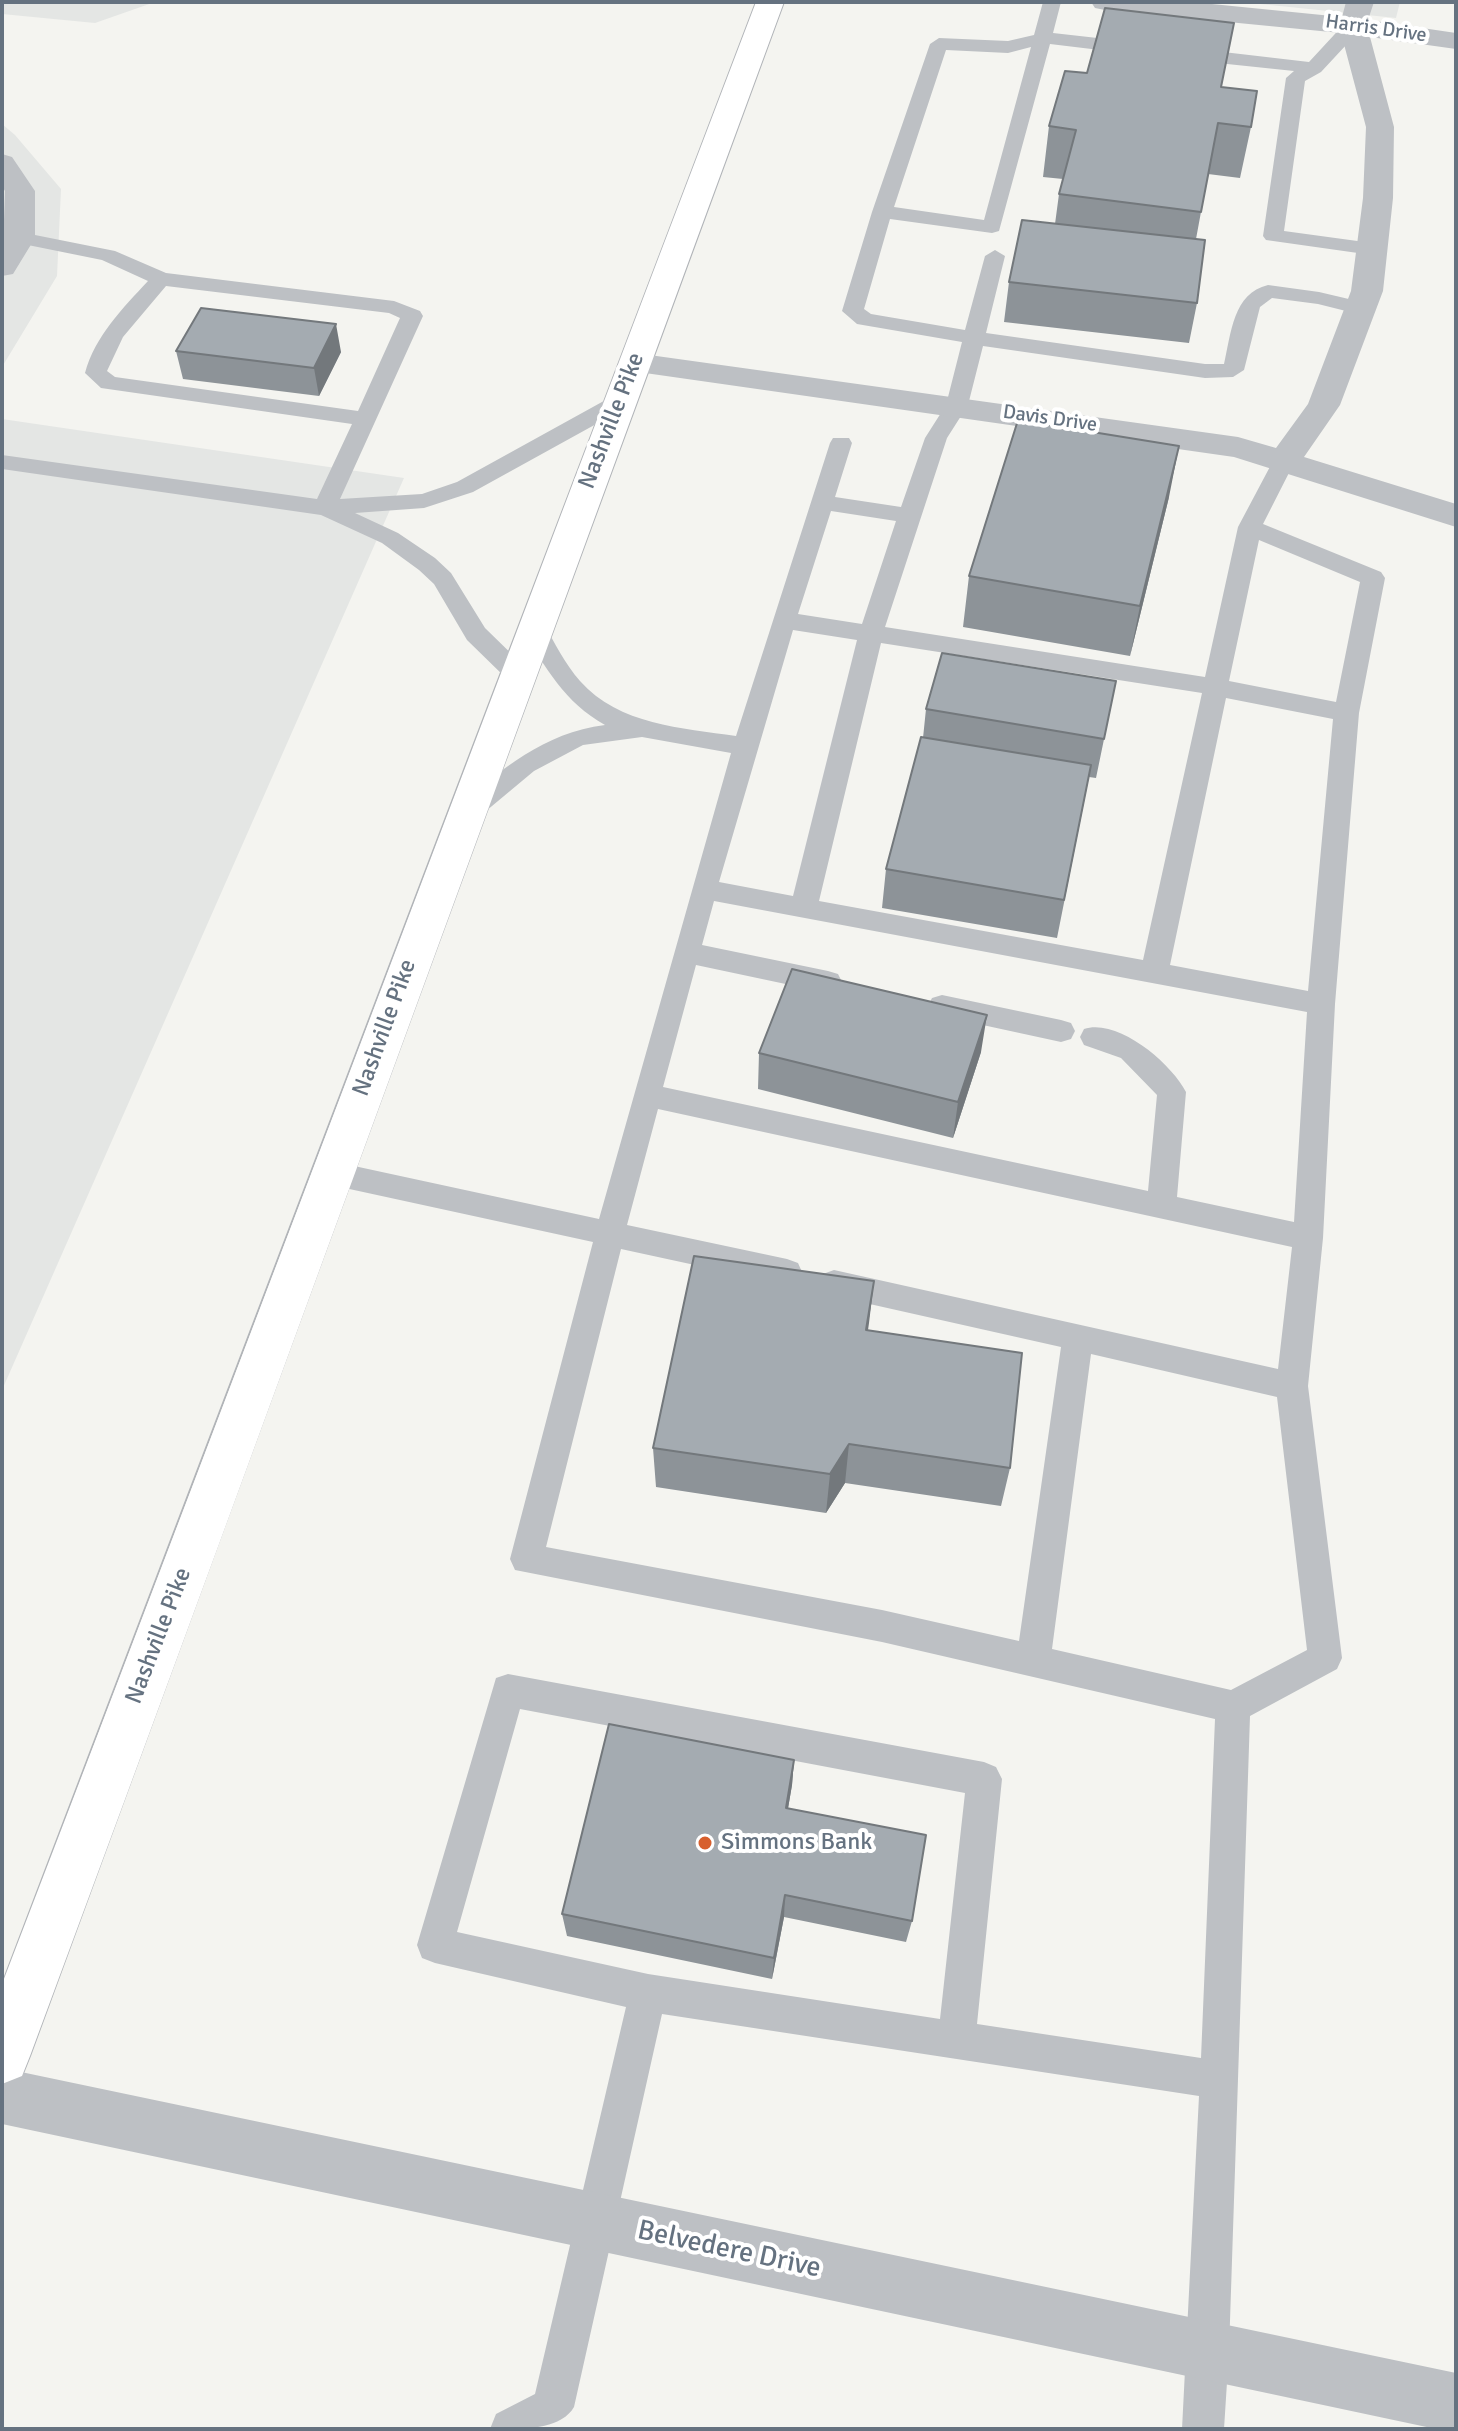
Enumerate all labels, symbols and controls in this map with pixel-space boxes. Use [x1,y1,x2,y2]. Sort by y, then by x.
street label: Harris Drive [1324,10,1428,48]
street label: Nashville Pike [573,349,651,493]
street label: Davis Drive [1001,401,1099,437]
street label: Nashville Pike [347,956,423,1100]
street label: Nashville Pike [120,1564,198,1708]
place label: Simmons Bank [721,1829,872,1857]
marker: Simmons Bank [696,1834,714,1852]
street label: Belvedere Drive [634,2214,824,2286]

